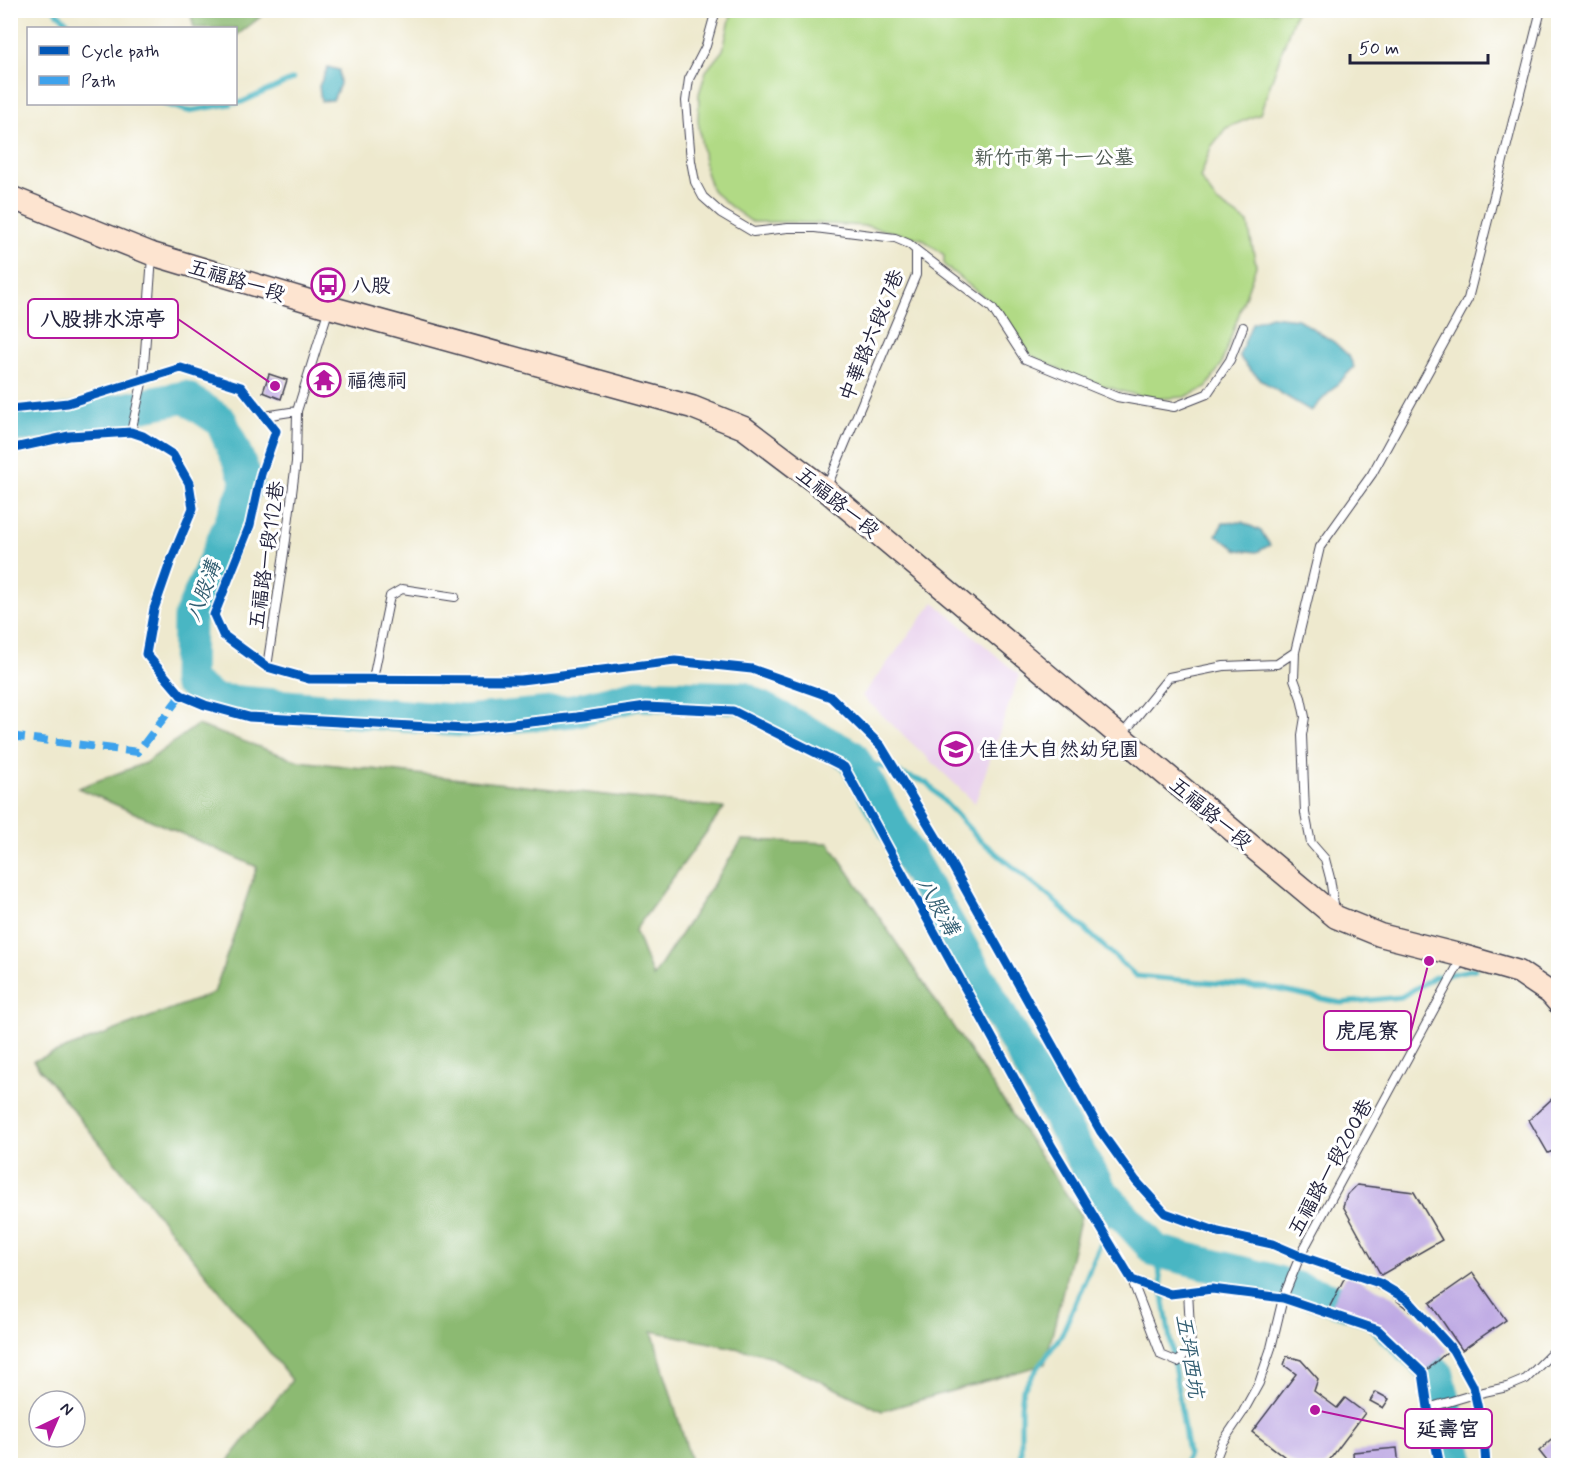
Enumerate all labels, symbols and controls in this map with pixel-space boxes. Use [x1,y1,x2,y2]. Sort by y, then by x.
legend [27,27,237,105]
scale bar [1350,27,1488,65]
text: 50 m [1359,37,1399,61]
text: Cycle path [81,40,159,64]
text: Path [81,70,116,94]
park label: 新竹市第十一公墓 [974,145,1134,172]
street label: 五福路一段 [185,254,288,309]
street label: 中華路六段67巷 [834,265,912,406]
bus stop icon: 八股 [310,267,346,303]
place label: 八股 [351,273,391,300]
callout: 八股排水涼亭 [28,299,178,338]
text: 八股排水涼亭 [40,306,166,334]
temple icon: 福德祠 [306,362,342,398]
place label: 福德祠 [347,368,407,395]
street label: 五福路一段 [790,461,884,545]
street label: 五福路一段112巷 [244,478,291,631]
water label: 八股溝 [180,555,229,626]
school or university icon: 佳佳大自然幼兒園 [938,731,974,767]
place label: 佳佳大自然幼兒園 [979,737,1139,764]
street label: 五福路一段 [1163,772,1257,857]
water label: 八股溝 [909,872,966,943]
callout: 虎尾寮 [1324,1011,1411,1050]
text: 虎尾寮 [1336,1018,1399,1046]
street label: 五福路一段200巷 [1282,1093,1381,1241]
water label: 五坪西坑 [1169,1312,1210,1402]
north arrow [27,1389,87,1449]
text: N [55,1398,78,1421]
callout: 延壽宮 [1405,1409,1492,1448]
text: 延壽宮 [1417,1416,1480,1444]

